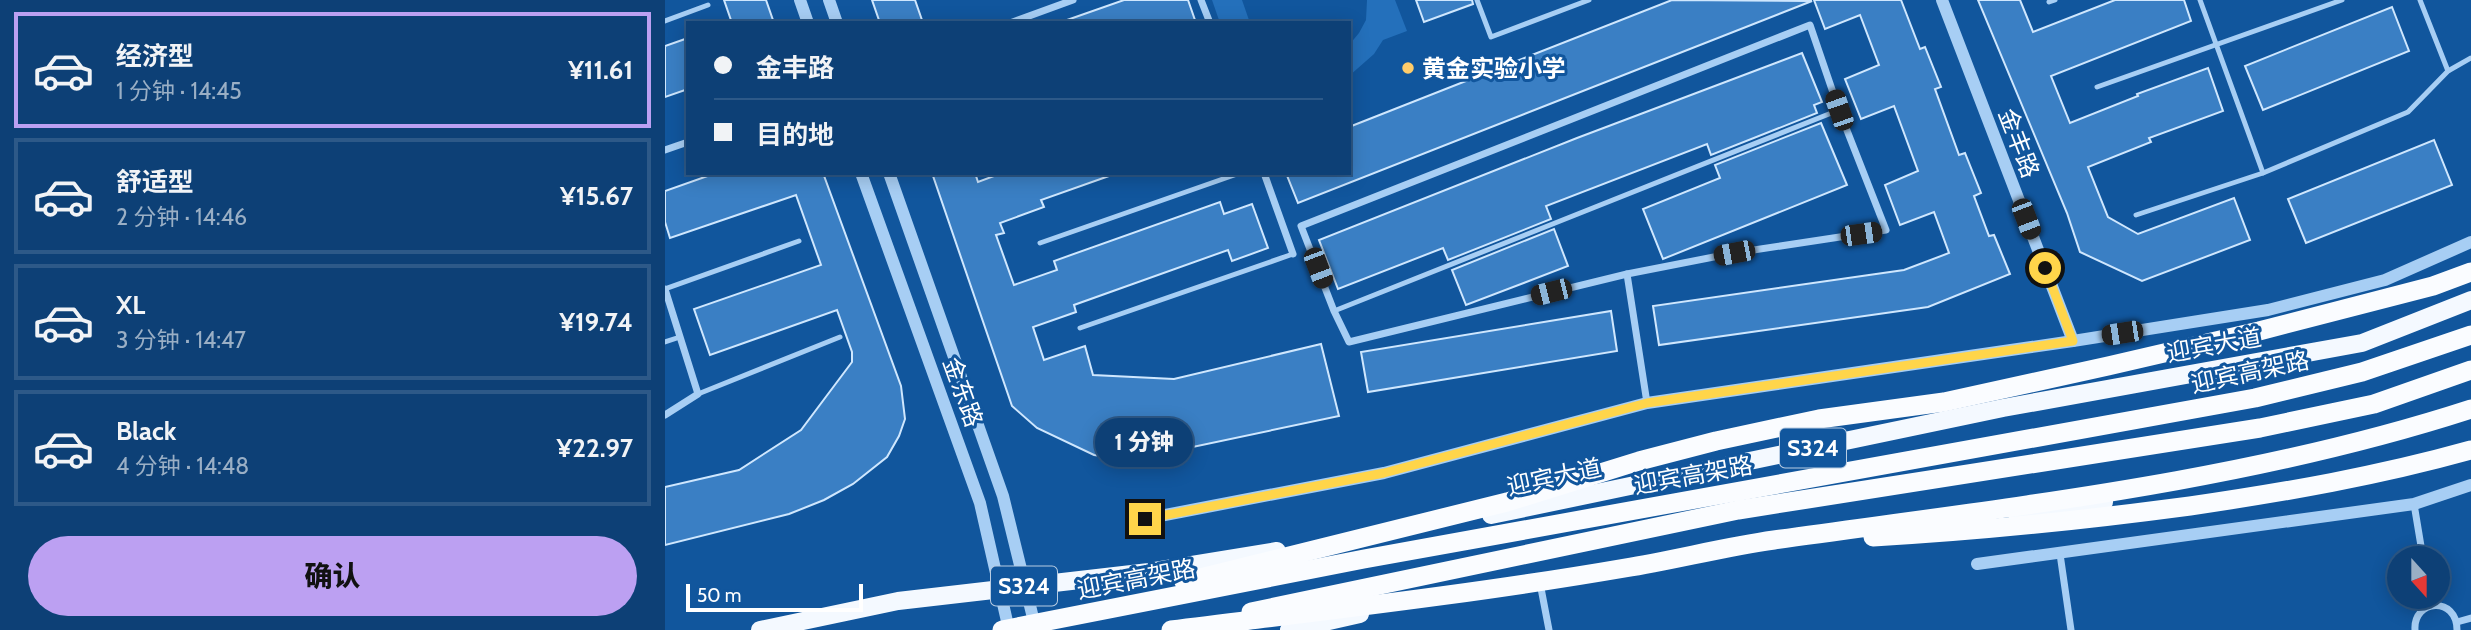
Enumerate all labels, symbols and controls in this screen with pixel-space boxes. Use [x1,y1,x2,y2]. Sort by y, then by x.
icon: car [32,39,95,102]
text: 经济型 [116,40,194,72]
text: 金丰路 [756,52,834,84]
text: ¥11.61 [568,54,633,86]
place label: 黄金实验小学 [1422,54,1566,83]
marker: 黄金实验小学 [1400,60,1416,76]
text: 1 分钟 · 14:45 [116,77,242,105]
car [1823,87,1856,133]
street label: 金丰路 [1993,104,2045,182]
text: 目的地 [756,119,834,151]
icon: car [32,165,95,228]
text: 舒适型 [116,166,194,198]
text: ¥15.67 [560,180,633,212]
car [2009,196,2044,242]
text: 2 分钟 · 14:46 [116,203,247,231]
car [1839,221,1884,247]
car [1712,239,1757,267]
car [1301,245,1336,291]
route start [2029,252,2061,284]
car [1529,277,1574,307]
text: XL [116,289,145,321]
icon: car [32,291,95,354]
text: ¥19.74 [559,306,633,338]
car [2100,319,2145,347]
street label: 迎宾大道 [2164,322,2264,368]
text: 3 分钟 · 14:47 [116,326,246,354]
street label: 迎宾高架路 [2188,345,2312,399]
street label: 金东路 [937,353,989,431]
text: Black [116,415,176,447]
icon: car [32,417,95,480]
callout: 1 分钟 [1096,418,1194,466]
text: 1 分钟 [1114,428,1174,456]
road number: S324 [1780,428,1846,468]
text: ¥22.97 [557,432,633,464]
street label: 迎宾高架路 [1631,450,1755,500]
text: 4 分钟 · 14:48 [116,452,249,480]
street label: 迎宾大道 [1504,453,1604,501]
route end [1129,503,1161,535]
button: 确认 [28,536,637,616]
north arrow [2387,546,2450,609]
map controls [2387,546,2450,609]
street label: 迎宾高架路 [1074,553,1198,605]
road number: S324 [991,566,1057,606]
scale bar [686,581,863,613]
text: 50 m [697,584,741,607]

